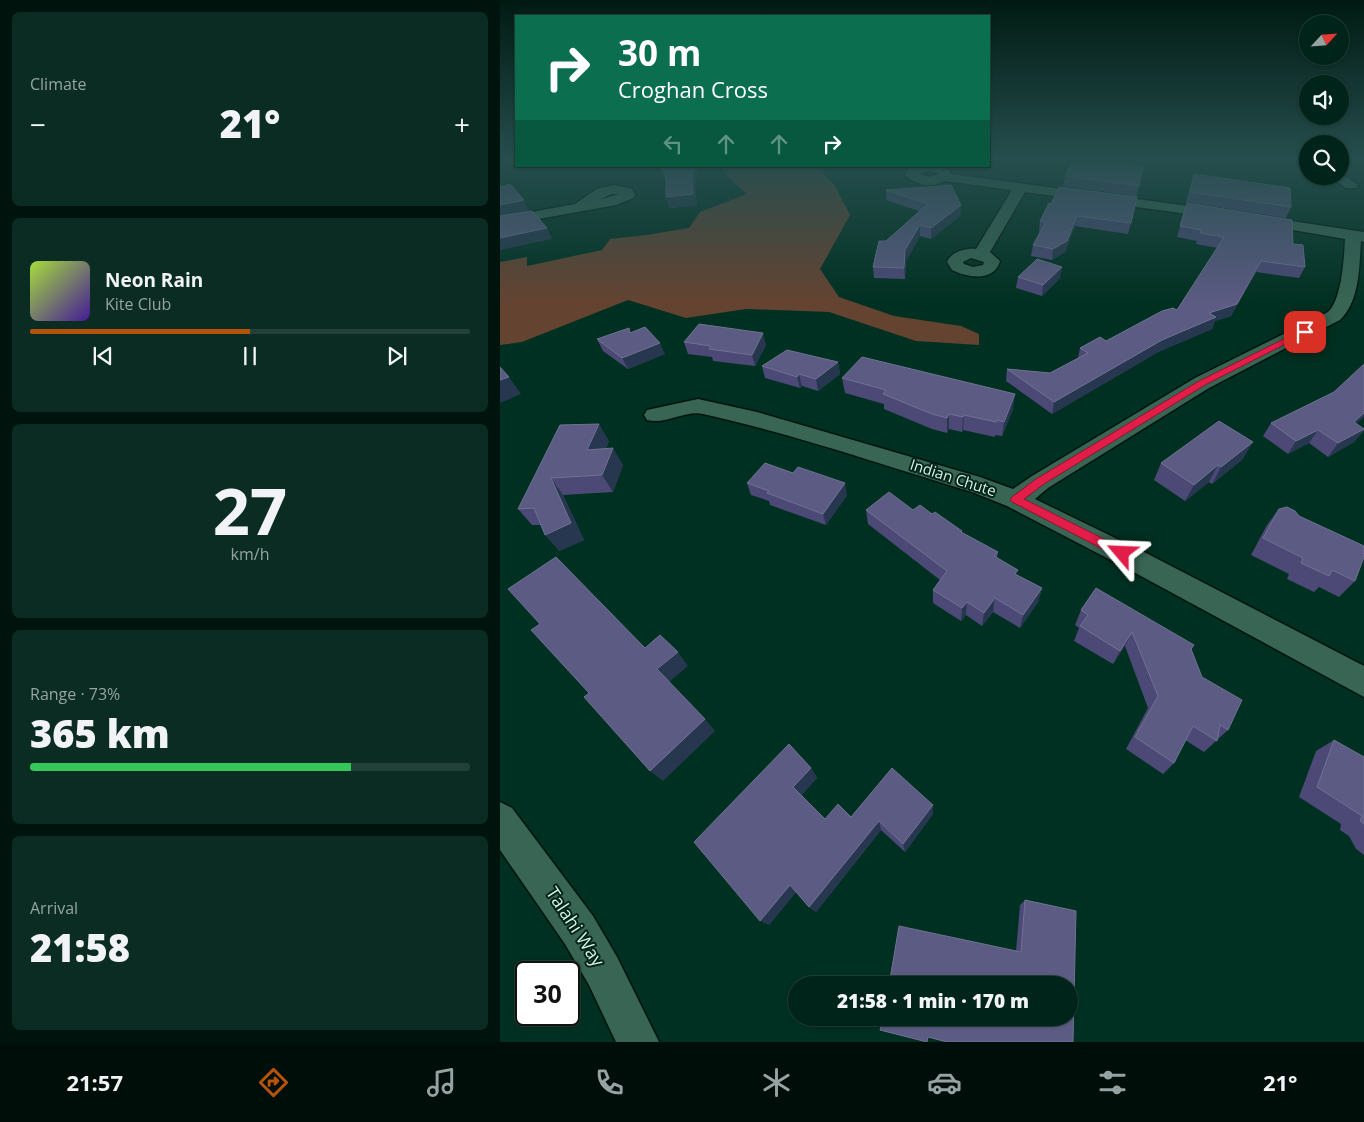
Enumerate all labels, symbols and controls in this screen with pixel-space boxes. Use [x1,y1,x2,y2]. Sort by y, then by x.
north arrow [1299,15,1349,65]
map controls [1299,15,1349,185]
text: 30 m [618,29,701,76]
icon: right [535,35,600,100]
text: Climate [30,73,87,95]
text: Croghan Cross [618,74,768,104]
button: sound [1299,75,1349,125]
text: 21° [220,97,280,149]
text: − [30,105,46,143]
text: + [454,105,470,143]
icon: left [659,130,687,158]
icon: ahead [712,130,740,158]
icon: ahead [765,130,793,158]
icon: right [818,130,846,158]
button: search [1299,135,1349,185]
text: Neon Rain [105,267,203,293]
text: Kite Club [105,293,171,315]
pin [1284,311,1326,353]
icon: arrive [1291,318,1319,346]
icon: previous [89,342,117,370]
icon: pause [236,342,264,370]
icon: next [383,342,411,370]
street label: Indian Chute [908,454,999,500]
text: 27 [213,466,287,554]
position arrow [1095,526,1147,578]
text: km/h [231,543,269,565]
text: Range · 73% [30,683,120,705]
text: 365 km [30,707,170,759]
street label: Talahi Way [541,882,611,972]
text: Arrival [30,897,78,919]
text: 21:58 [30,921,130,973]
speed limit sign: 30 [515,961,580,1026]
text: 21:58 · 1 min · 170 m [837,988,1029,1014]
icon: directions [256,1065,291,1100]
icon: music [424,1065,459,1100]
icon: phone [592,1065,627,1100]
icon: climate [759,1065,794,1100]
icon: car [927,1065,962,1100]
icon: filters [1095,1065,1130,1100]
text: 21:57 [66,1067,123,1097]
text: 21° [1263,1067,1298,1097]

